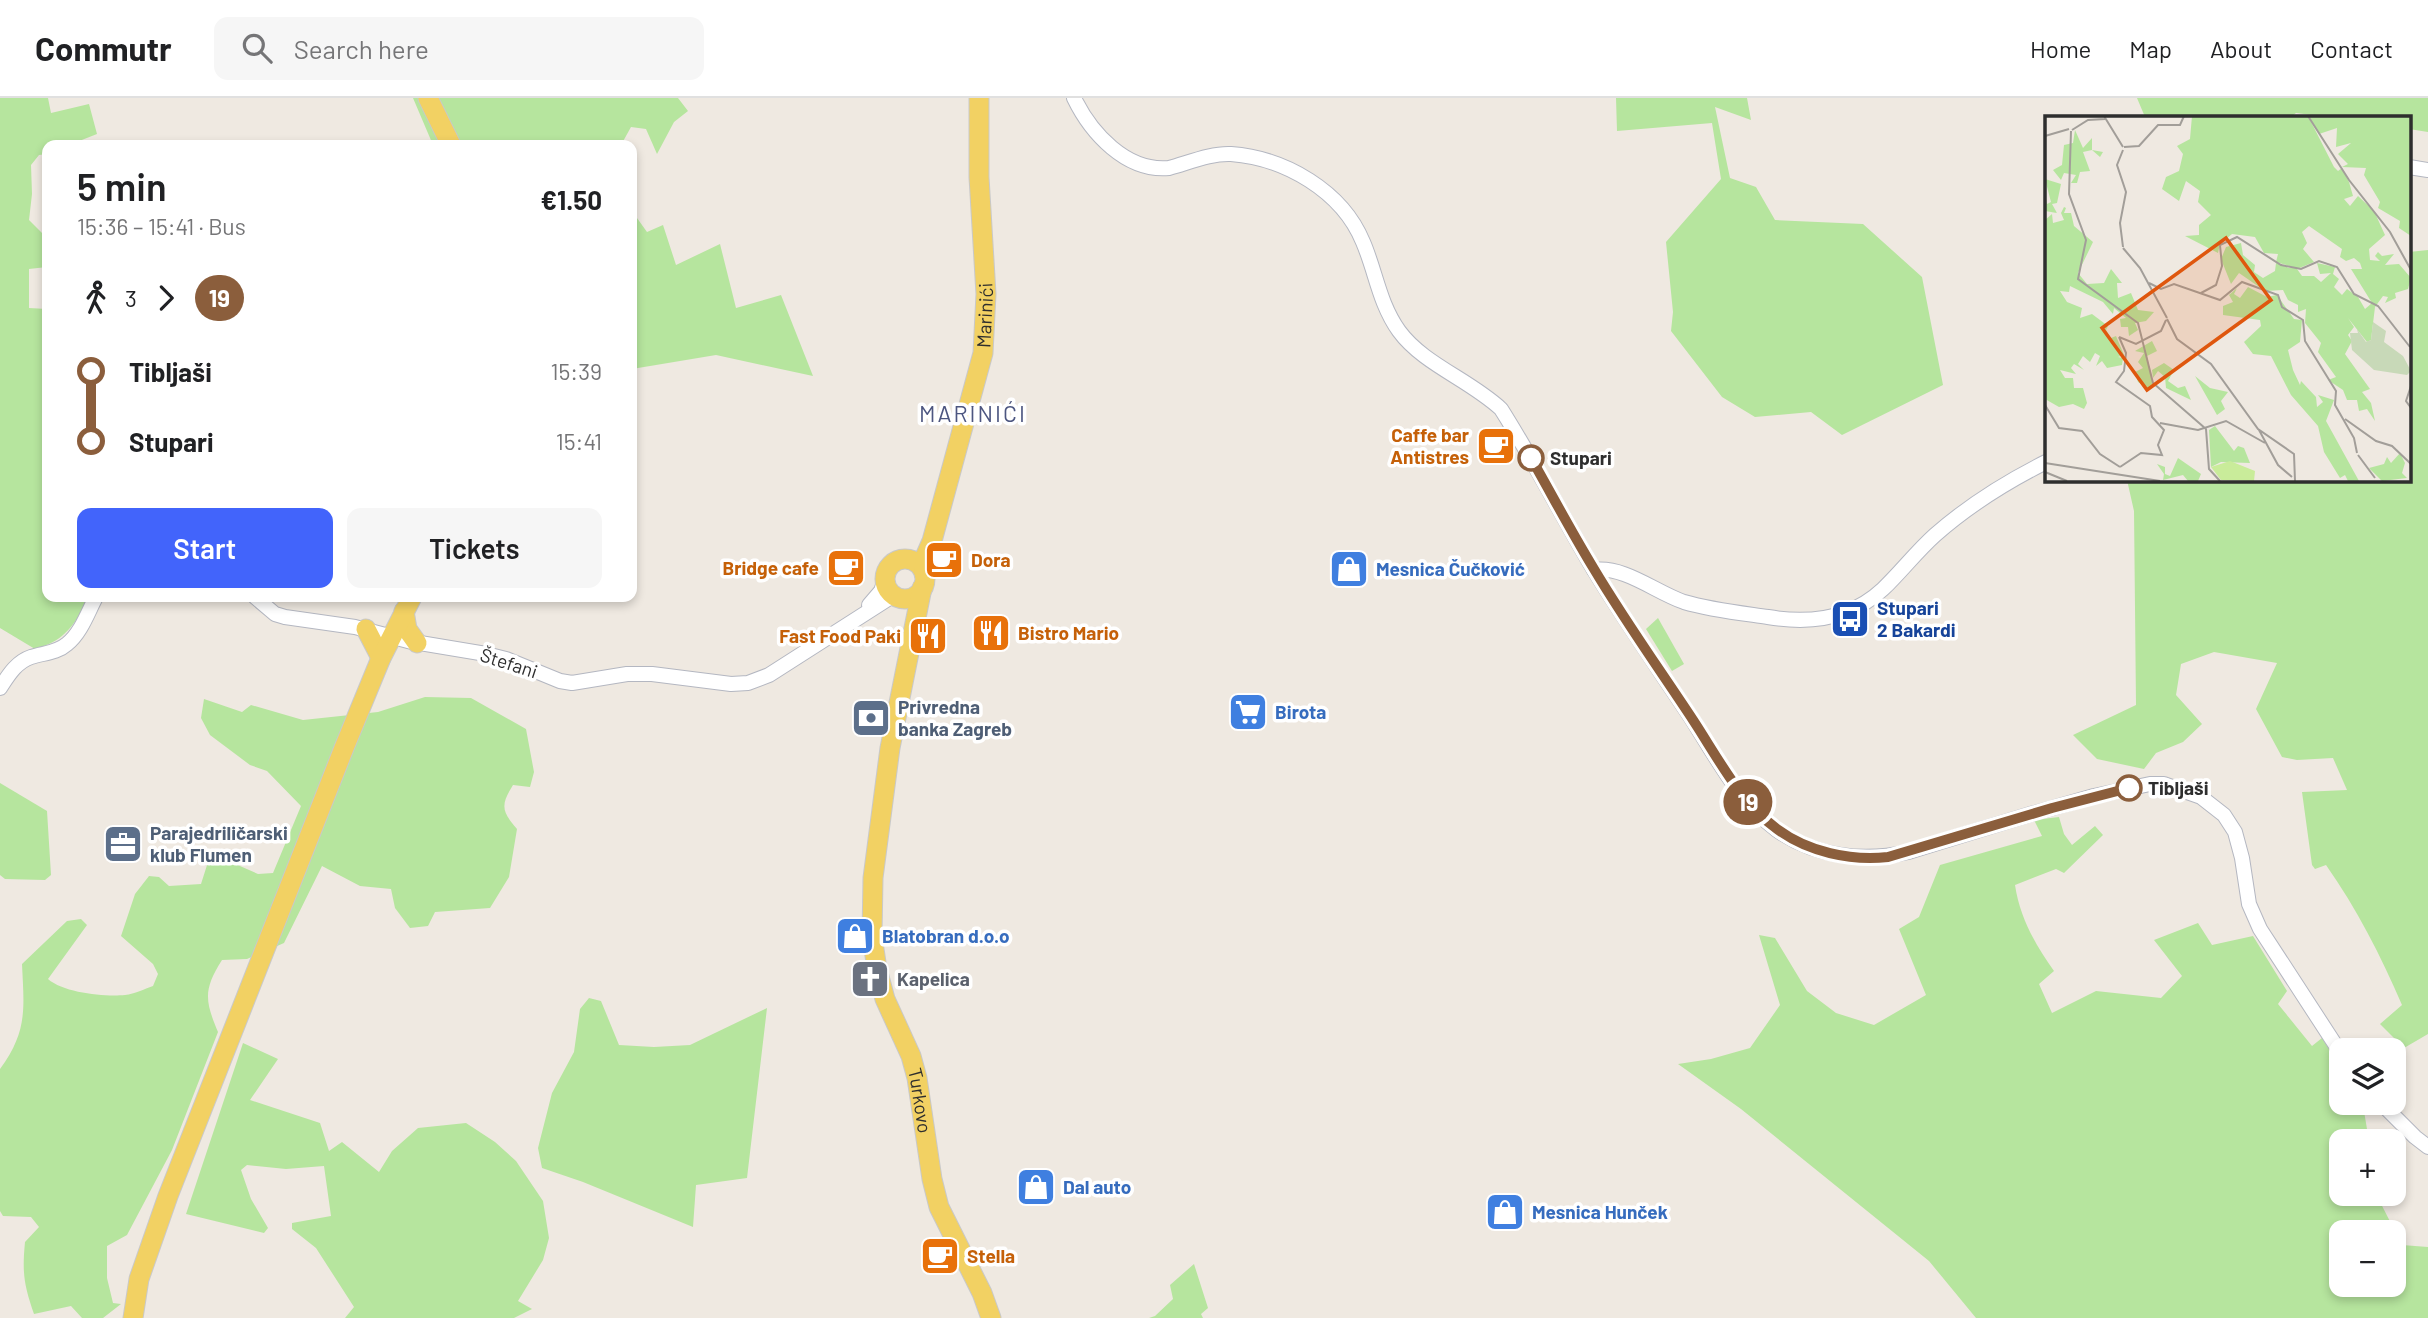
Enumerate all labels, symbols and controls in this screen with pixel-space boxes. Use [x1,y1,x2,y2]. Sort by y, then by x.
search box [214,17,704,80]
text: Commutr [35,28,172,68]
icon: search [238,29,276,67]
text: Search here [294,33,429,64]
text: Home [2030,34,2091,63]
text: Map [2129,34,2172,63]
text: About [2210,34,2272,63]
text: Contact [2310,34,2393,63]
inset map [2045,116,2410,481]
text: 5 min [77,163,167,209]
text: €1.50 [540,184,602,215]
text: 15:36 – 15:41 · Bus [77,212,246,240]
icon: walk [77,279,115,317]
icon: forward [147,279,185,317]
street label: Marinići [971,282,997,348]
text: 19 [209,283,230,312]
text: 3 [125,284,137,312]
text: Tibljaši [129,356,212,387]
text: 15:39 [551,357,602,385]
district label: MARINIĆI [919,399,1027,427]
place label: Caffe bar Antistres [1390,423,1470,468]
cafe icon: Caffe bar Antistres [1475,425,1517,467]
text: Stupari [129,426,214,457]
text: 15:41 [556,427,602,455]
marker: Stupari [1518,445,1544,471]
place label: Stupari [1550,446,1612,469]
button: Start [77,508,333,588]
button: Tickets [347,508,602,588]
cafe icon: Dora [923,539,965,581]
cafe icon: Bridge cafe [825,547,867,589]
place label: Dora [971,548,1011,571]
shop icon: Mesnica Čučković [1328,548,1370,590]
place label: Bridge cafe [722,556,819,579]
place label: Mesnica Čučković [1376,557,1525,580]
place label: Stupari 2 Bakardi [1877,596,1956,641]
bus stop icon: Stupari 2 Bakardi [1829,598,1871,640]
restaurant icon: Bistro Mario [970,612,1012,654]
restaurant icon: Fast Food Paki [907,615,949,657]
place label: Bistro Mario [1018,621,1119,644]
place label: Fast Food Paki [779,624,901,647]
street label: Štefani [478,642,541,683]
supermarket icon: Birota [1227,691,1269,733]
place label: Privredna banka Zagreb [898,695,1012,740]
bank icon: Privredna banka Zagreb [850,697,892,739]
place label: Birota [1275,700,1326,723]
marker: Tibljaši [2116,775,2142,801]
place label: Tibljaši [2148,776,2209,799]
line badge: 19 [1716,779,1780,825]
text: 19 [1737,787,1759,816]
place label: Parajedriličarski klub Flumen [150,821,288,866]
office icon: Parajedriličarski klub Flumen [102,823,144,865]
shop icon: Blatobran d.o.o [834,915,876,957]
place label: Blatobran d.o.o [882,924,1010,947]
church icon: Kapelica [849,958,891,1000]
place label: Kapelica [897,967,970,990]
map controls [2329,1038,2406,1297]
button: layers [2329,1038,2406,1115]
street label: Turkovo [904,1065,937,1135]
button: + [2329,1129,2406,1206]
shop icon: Dal auto [1015,1166,1057,1208]
place label: Dal auto [1063,1175,1131,1198]
shop icon: Mesnica Hunček [1484,1191,1526,1233]
place label: Mesnica Hunček [1532,1200,1668,1223]
button: − [2329,1220,2406,1297]
cafe icon: Stella [919,1235,961,1277]
place label: Stella [967,1244,1015,1267]

